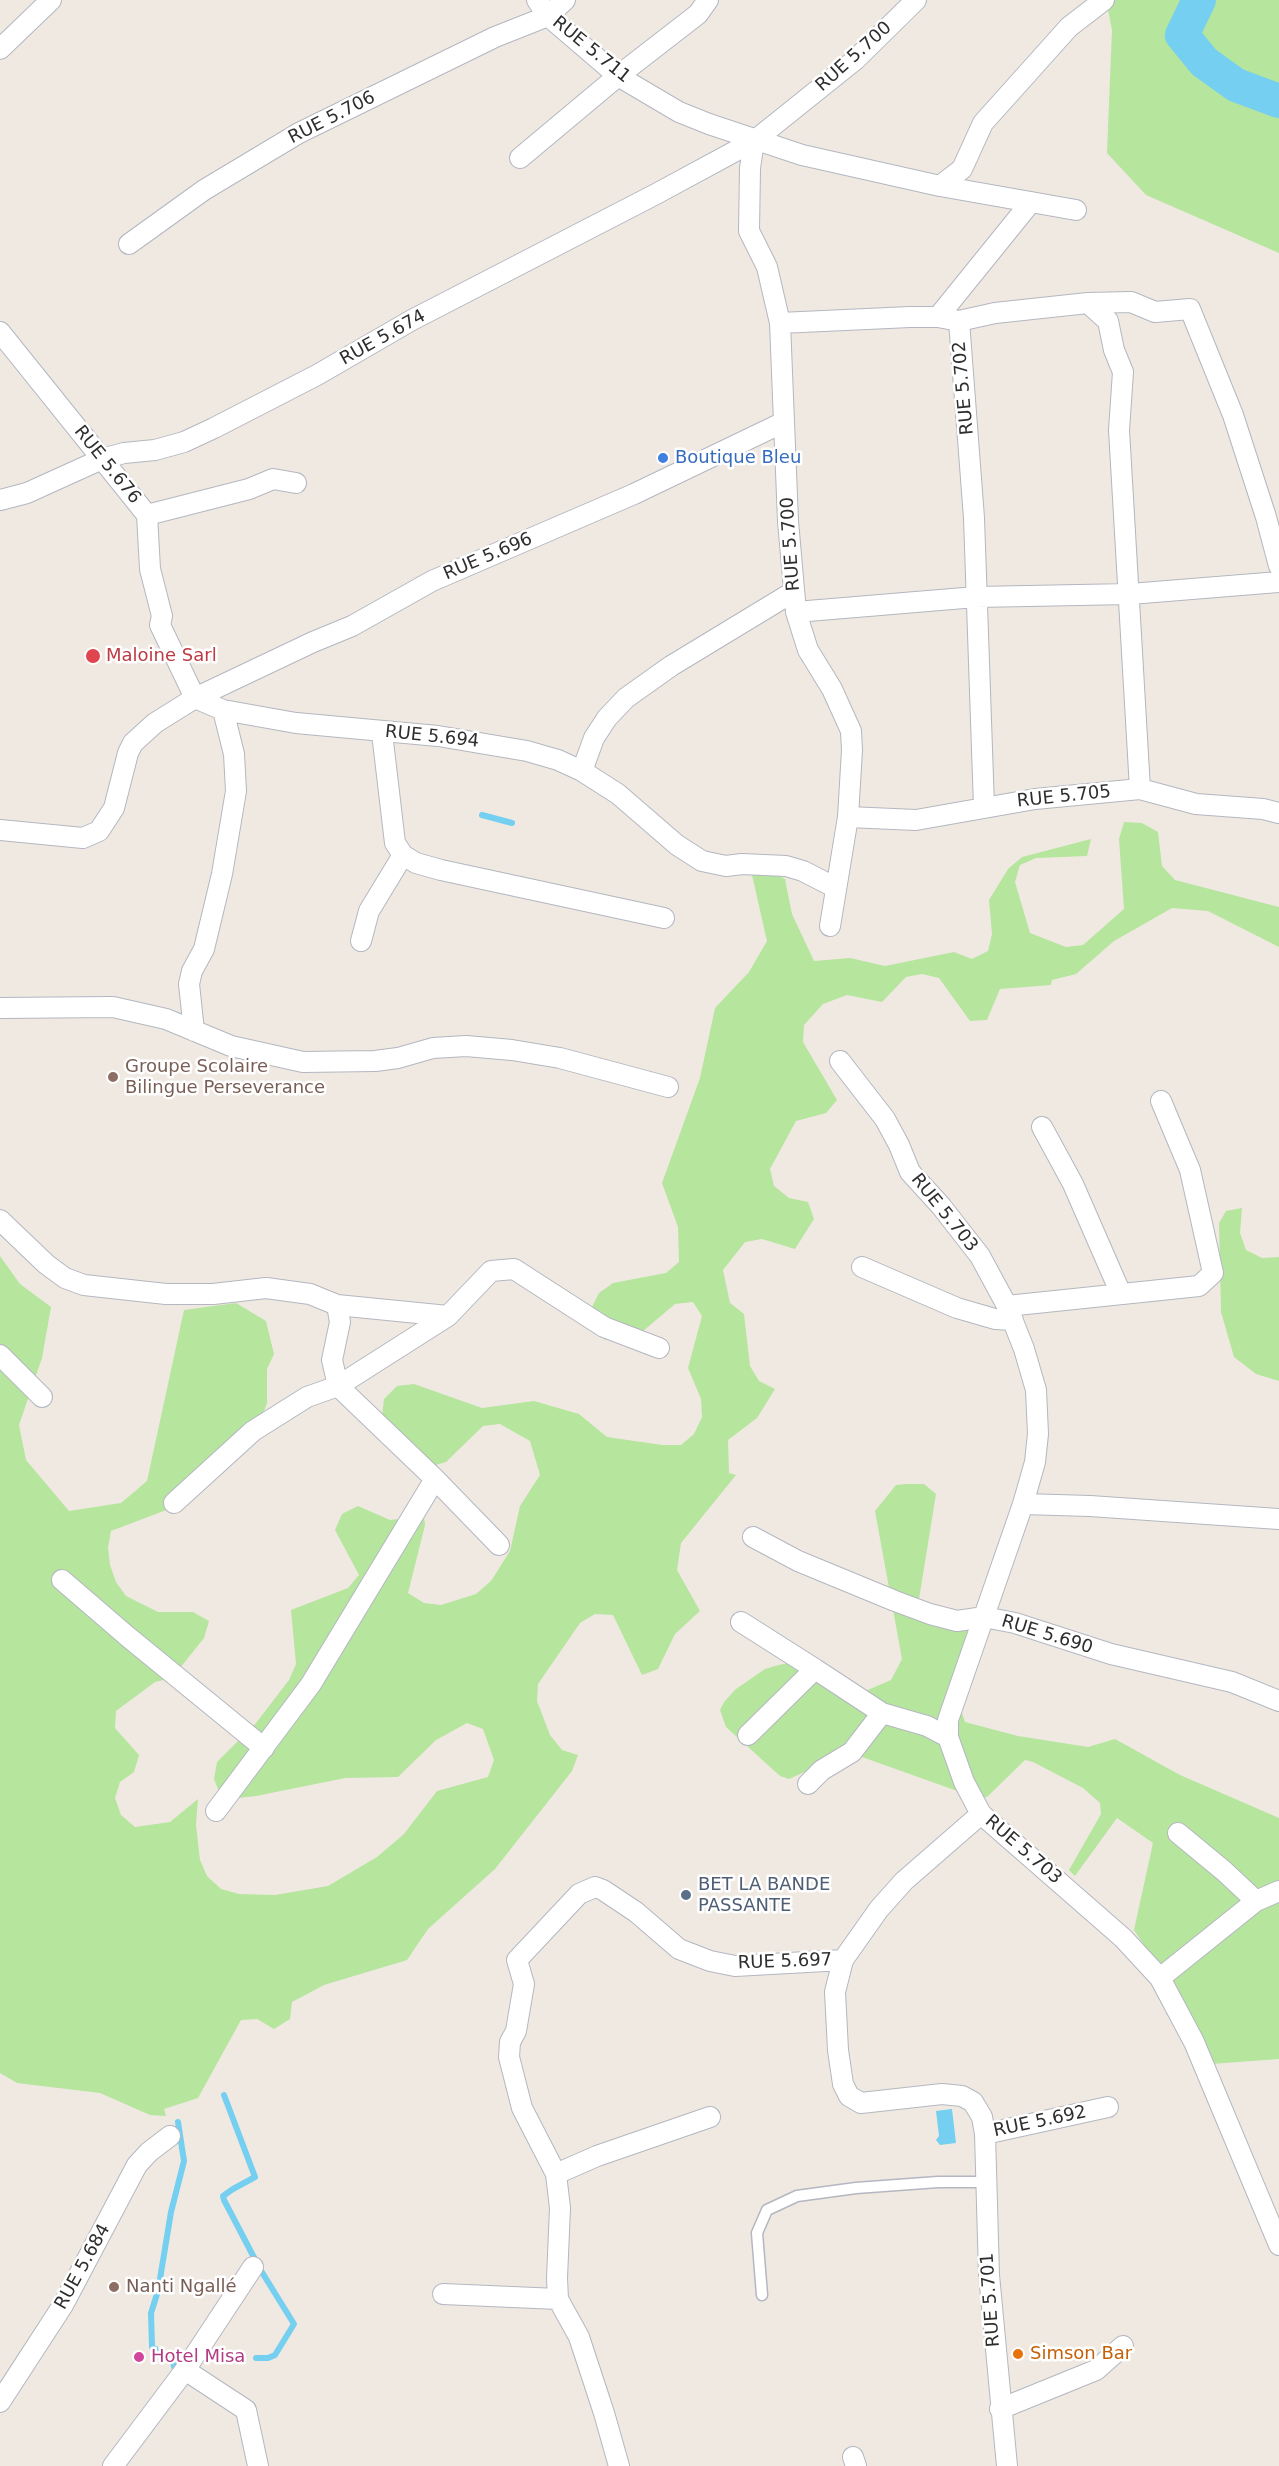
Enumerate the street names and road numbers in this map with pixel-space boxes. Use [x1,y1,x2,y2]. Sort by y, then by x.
street label: RUE 5.711 [548,12,634,88]
street label: RUE 5.700 [812,17,896,97]
street label: RUE 5.706 [285,87,379,149]
street label: RUE 5.674 [337,306,429,370]
street label: RUE 5.702 [949,340,979,436]
street label: RUE 5.676 [69,422,145,508]
street label: RUE 5.700 [777,496,805,592]
street label: RUE 5.696 [440,529,536,585]
street label: RUE 5.694 [384,721,480,753]
street label: RUE 5.705 [1016,781,1112,813]
street label: RUE 5.703 [906,1170,982,1256]
street label: RUE 5.690 [999,1611,1095,1659]
street label: RUE 5.703 [980,1811,1066,1889]
street label: RUE 5.697 [737,1950,833,1974]
street label: RUE 5.692 [992,2102,1088,2142]
street label: RUE 5.684 [51,2221,115,2313]
street label: RUE 5.701 [977,2252,1005,2348]

